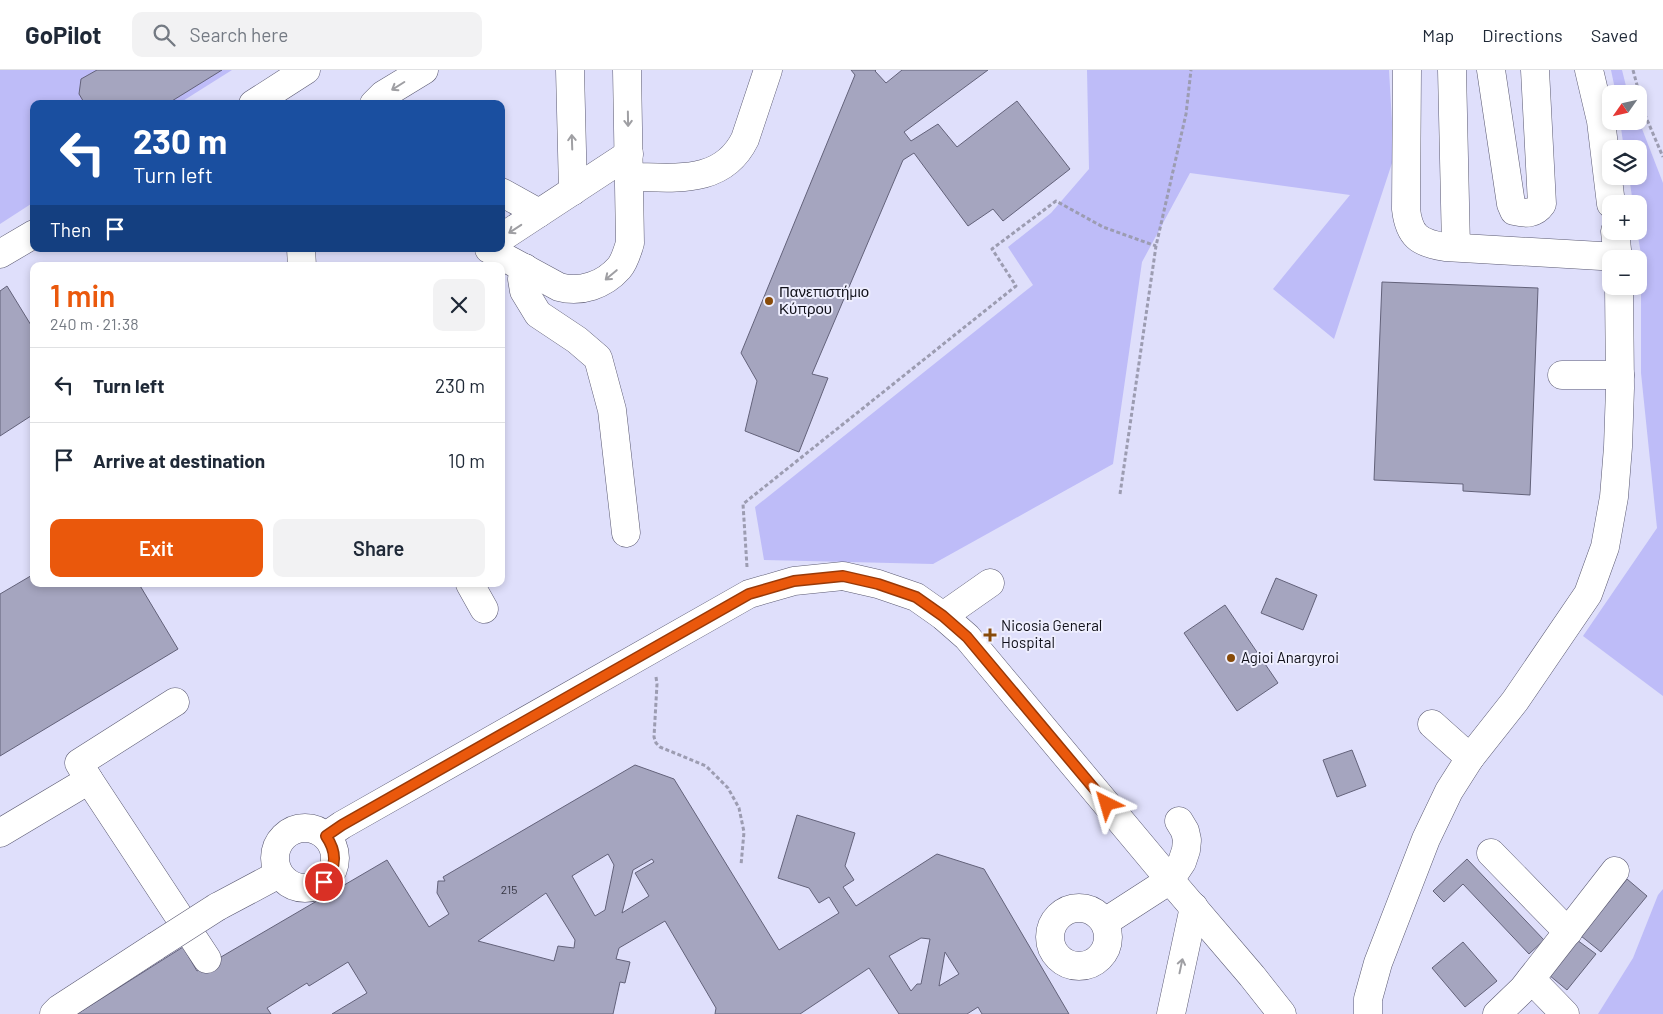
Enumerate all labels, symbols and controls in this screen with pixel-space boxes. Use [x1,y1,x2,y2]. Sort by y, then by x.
search box [132,12,482,57]
text: GoPilot [25,20,102,49]
icon: search [150,21,178,49]
text: Search here [190,23,288,46]
text: Map [1422,24,1454,46]
text: Directions [1482,24,1563,46]
text: Saved [1591,24,1638,46]
one-way arrow [391,81,405,91]
north arrow [1602,85,1648,130]
map controls [1602,85,1647,295]
one-way arrow [623,110,633,126]
text: 230 m [133,119,227,161]
icon: left [50,120,115,185]
one-way arrow [567,135,577,151]
button: layers [1602,140,1647,185]
text: Turn left [133,161,213,187]
button: + [1602,195,1647,240]
icon: arrive [101,215,129,243]
text: Then [50,218,91,241]
one-way arrow [508,224,522,235]
button: − [1602,250,1647,295]
one-way arrow [605,269,618,280]
text: 1 min [50,277,115,313]
button: close [433,279,485,331]
place label: Πανεπιστήμιο Κύπρου [779,282,869,317]
marker: Πανεπιστήμιο Κύπρου [763,295,775,307]
text: 240 m · 21:38 [50,314,139,333]
icon: left [50,371,78,399]
text: Turn left [93,374,164,397]
text: 230 m [435,374,485,397]
icon: arrive [50,446,78,474]
text: Arrive at destination [93,449,265,472]
text: 10 m [448,449,485,472]
button: Exit [50,519,263,577]
button: Share [273,519,485,577]
place label: Nicosia General Hospital [1001,616,1102,651]
marker: Nicosia General Hospital [983,628,997,642]
place label: Agioi Anargyroi [1241,648,1339,666]
marker: Agioi Anargyroi [1225,652,1237,664]
position arrow [1080,777,1132,829]
pin [303,861,345,903]
icon: arrive [310,868,338,896]
house number: 215 [501,882,517,896]
one-way arrow [1177,959,1187,975]

